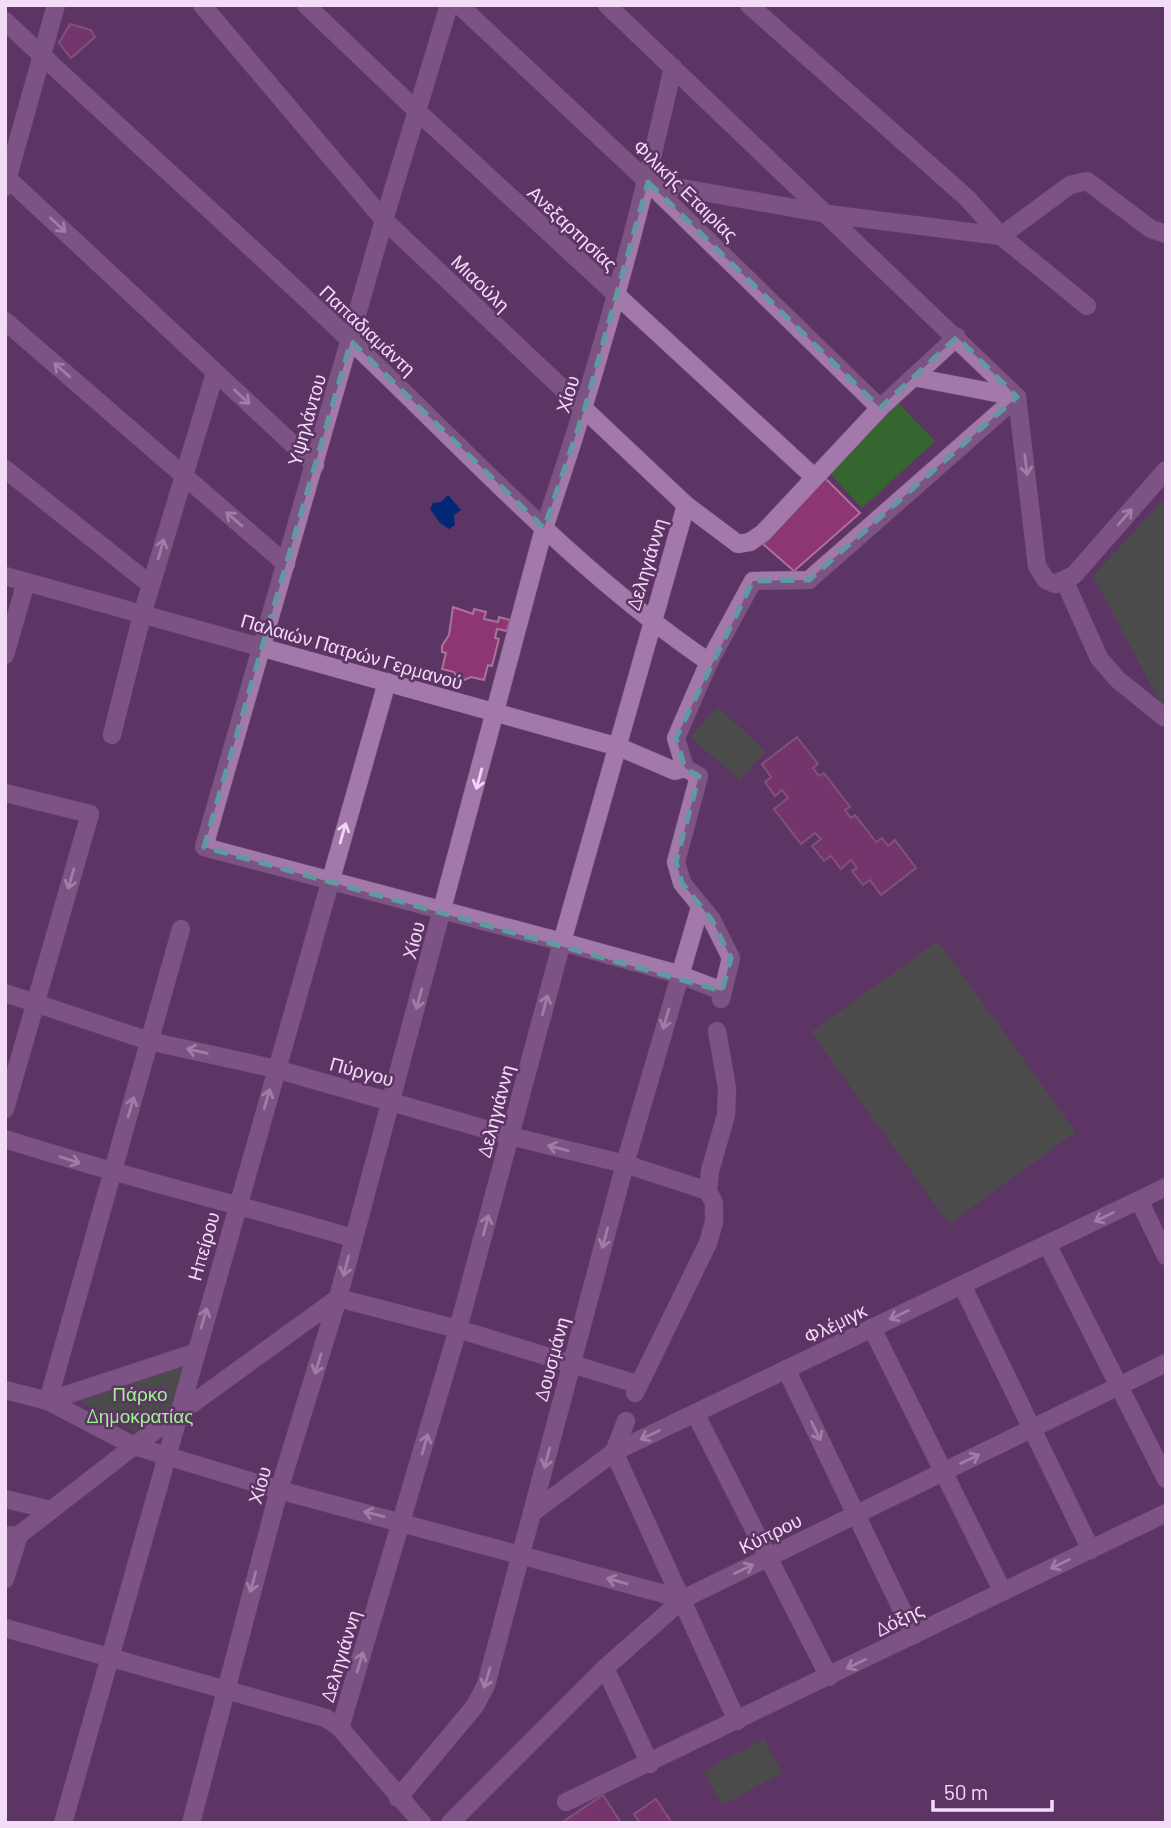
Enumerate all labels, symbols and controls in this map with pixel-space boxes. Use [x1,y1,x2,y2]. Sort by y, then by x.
street label: Φιλικής Εταιρίας [629,134,743,246]
street label: Ανεξαρτησίας [523,181,623,275]
one-way arrow [49,216,66,233]
street label: Μιαούλη [447,250,515,316]
street label: Παπαδιαμάντη [315,280,421,380]
one-way arrow [53,362,71,378]
street label: Υψηλάντου [282,371,330,469]
street label: Χίου [550,373,584,415]
one-way arrow [233,389,251,405]
one-way arrow [1019,453,1032,476]
one-way arrow [1117,508,1133,526]
one-way arrow [225,511,243,527]
street label: Δεληγιάννη [621,515,671,613]
one-way arrow [156,538,169,560]
street label: Παλαιών Πατρών Γερμανού [238,608,466,694]
one-way arrow [472,767,485,790]
one-way arrow [338,823,351,845]
one-way arrow [64,868,77,890]
street label: Χίου [397,919,429,961]
one-way arrow [412,987,425,1010]
one-way arrow [539,995,552,1017]
one-way arrow [658,1008,671,1030]
one-way arrow [186,1044,209,1058]
street label: Πύργου [327,1051,397,1091]
street label: Δεληγιάννη [472,1062,518,1160]
one-way arrow [262,1088,275,1110]
one-way arrow [125,1097,138,1119]
one-way arrow [547,1141,570,1154]
one-way arrow [59,1155,81,1167]
street label: Ηπείρου [182,1209,224,1283]
one-way arrow [1094,1211,1115,1224]
one-way arrow [480,1214,493,1237]
one-way arrow [598,1226,611,1249]
one-way arrow [339,1254,352,1276]
street label: Φλέμιγκ [800,1298,870,1348]
one-way arrow [199,1307,212,1329]
one-way arrow [889,1309,910,1323]
street label: Δουσμάνη [529,1314,573,1404]
one-way arrow [310,1352,323,1374]
park label: Πάρκο Δημοκρατίας [87,1382,193,1427]
one-way arrow [809,1420,823,1441]
one-way arrow [640,1428,661,1442]
one-way arrow [419,1433,432,1456]
one-way arrow [539,1447,552,1469]
one-way arrow [959,1451,980,1465]
street label: Χίου [243,1464,275,1506]
one-way arrow [363,1507,386,1520]
street label: Κύπρου [735,1508,805,1558]
one-way arrow [1050,1558,1071,1572]
one-way arrow [733,1562,754,1576]
one-way arrow [246,1571,259,1593]
one-way arrow [606,1574,629,1587]
street label: Δόξης [871,1598,927,1640]
street label: Δεληγιάννη [315,1607,365,1705]
one-way arrow [355,1652,367,1674]
one-way arrow [846,1657,867,1671]
one-way arrow [480,1666,492,1688]
scale bar [933,1769,1052,1813]
text: 50 m [944,1779,988,1804]

